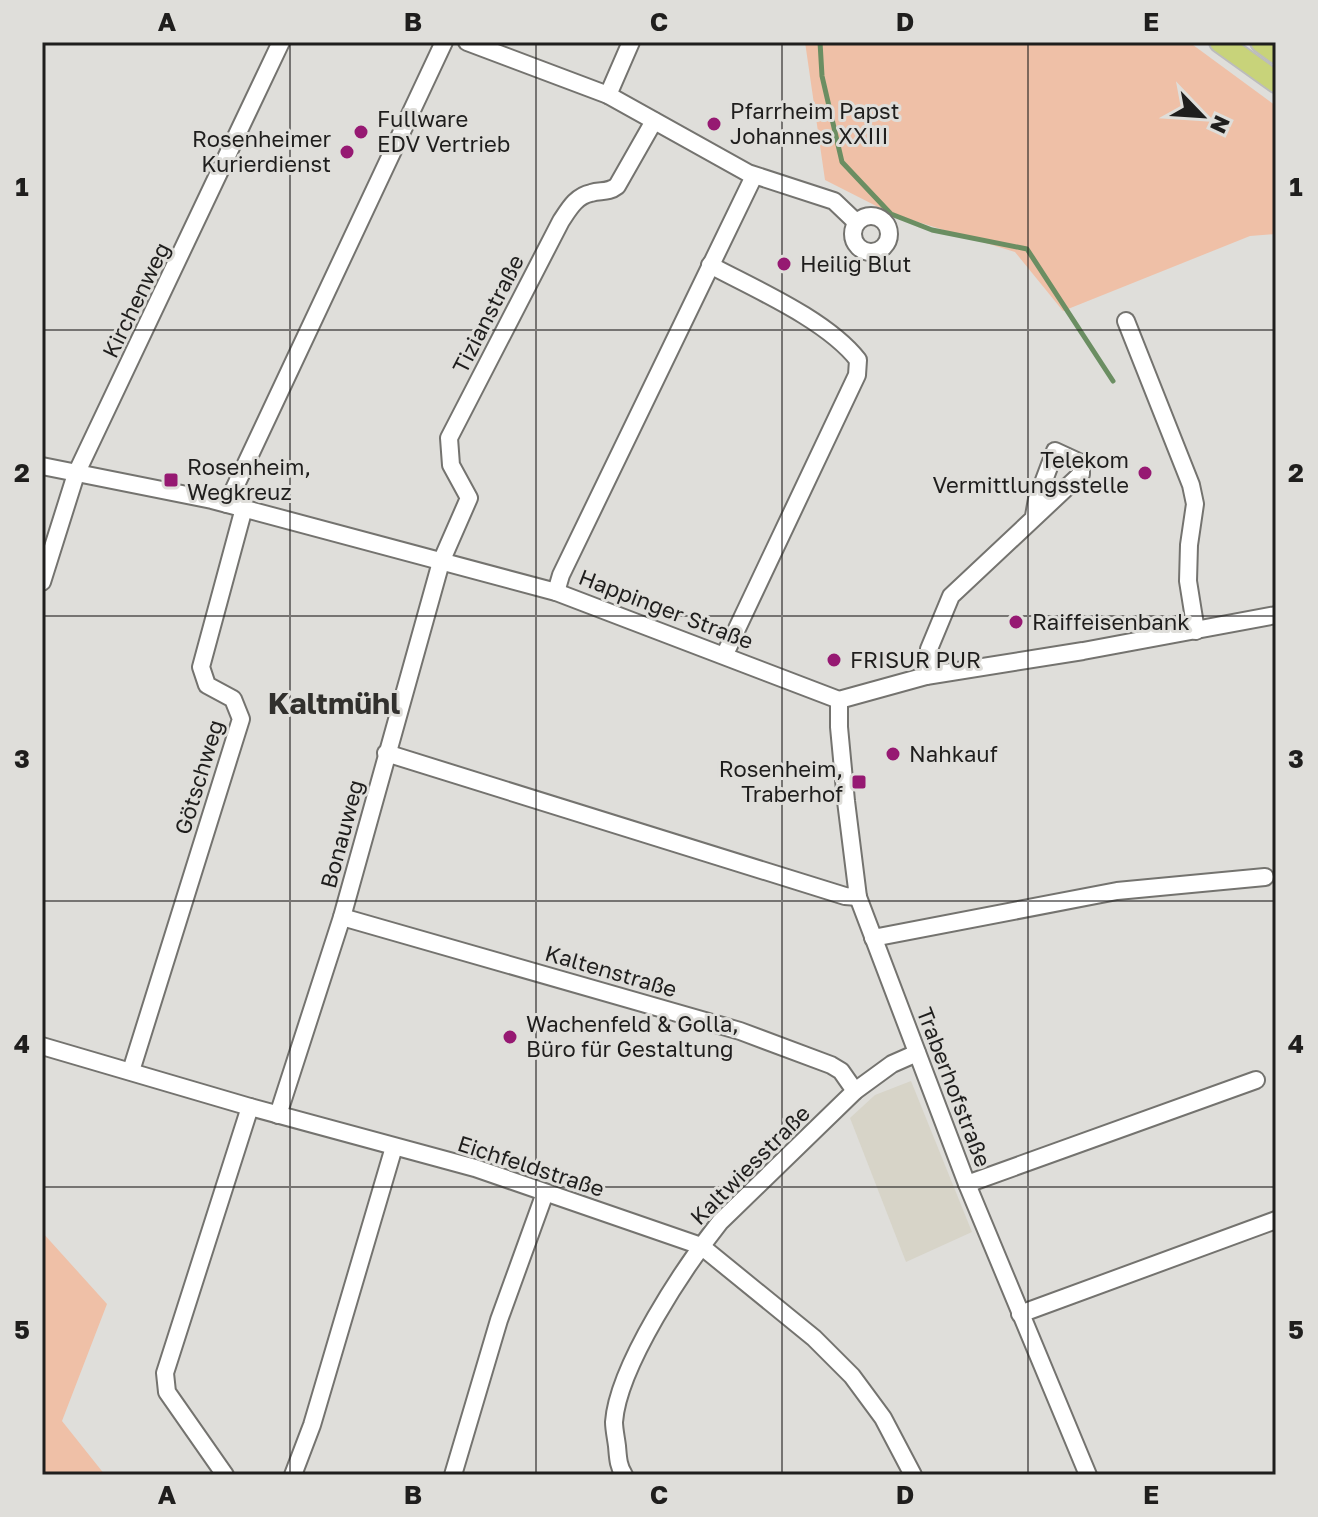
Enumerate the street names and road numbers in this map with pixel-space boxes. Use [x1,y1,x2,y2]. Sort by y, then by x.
street label: Kirchenweg [96,238,175,362]
street label: Tizianstraße [446,250,529,378]
street label: Happinger Straße [575,563,757,654]
street label: Götschweg [168,716,229,837]
street label: Bonauweg [314,777,369,891]
street label: Kaltenstraße [542,939,680,1002]
street label: Traberhofstraße [912,1003,997,1170]
street label: Kaltwiesstraße [684,1099,815,1230]
street label: Eichfeldstraße [454,1129,608,1202]

